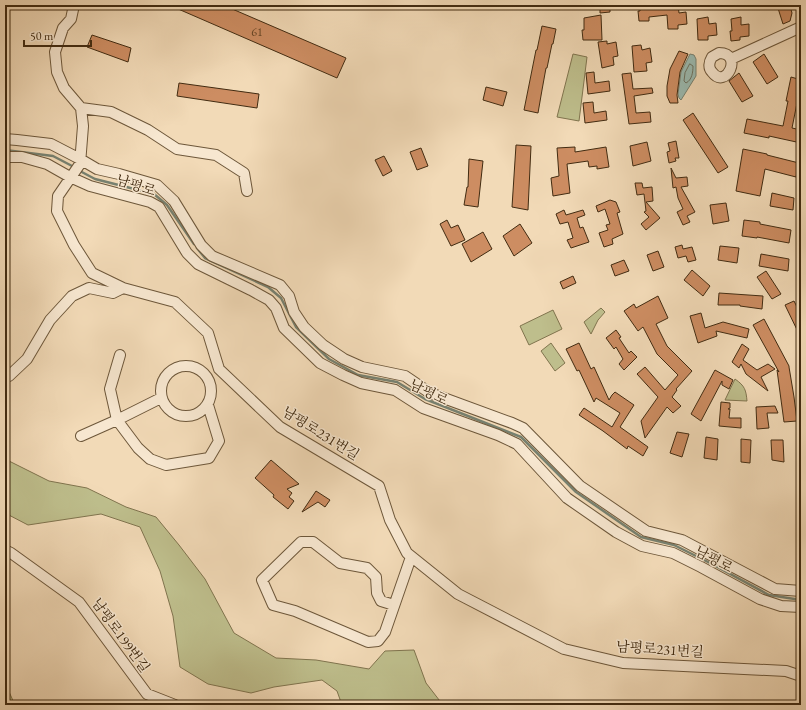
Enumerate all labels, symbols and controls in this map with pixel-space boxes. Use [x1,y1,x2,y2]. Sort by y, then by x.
scale bar [24,22,91,48]
house number: 61 [251,24,263,40]
text: 50 m [30,28,54,44]
street label: 남평로 [114,170,159,200]
street label: 남평로 [407,375,452,409]
street label: 남평로231번길 [279,402,363,464]
street label: 남평로 [692,542,737,577]
street label: 남평로199번길 [88,594,154,676]
street label: 남평로231번길 [616,637,704,661]

